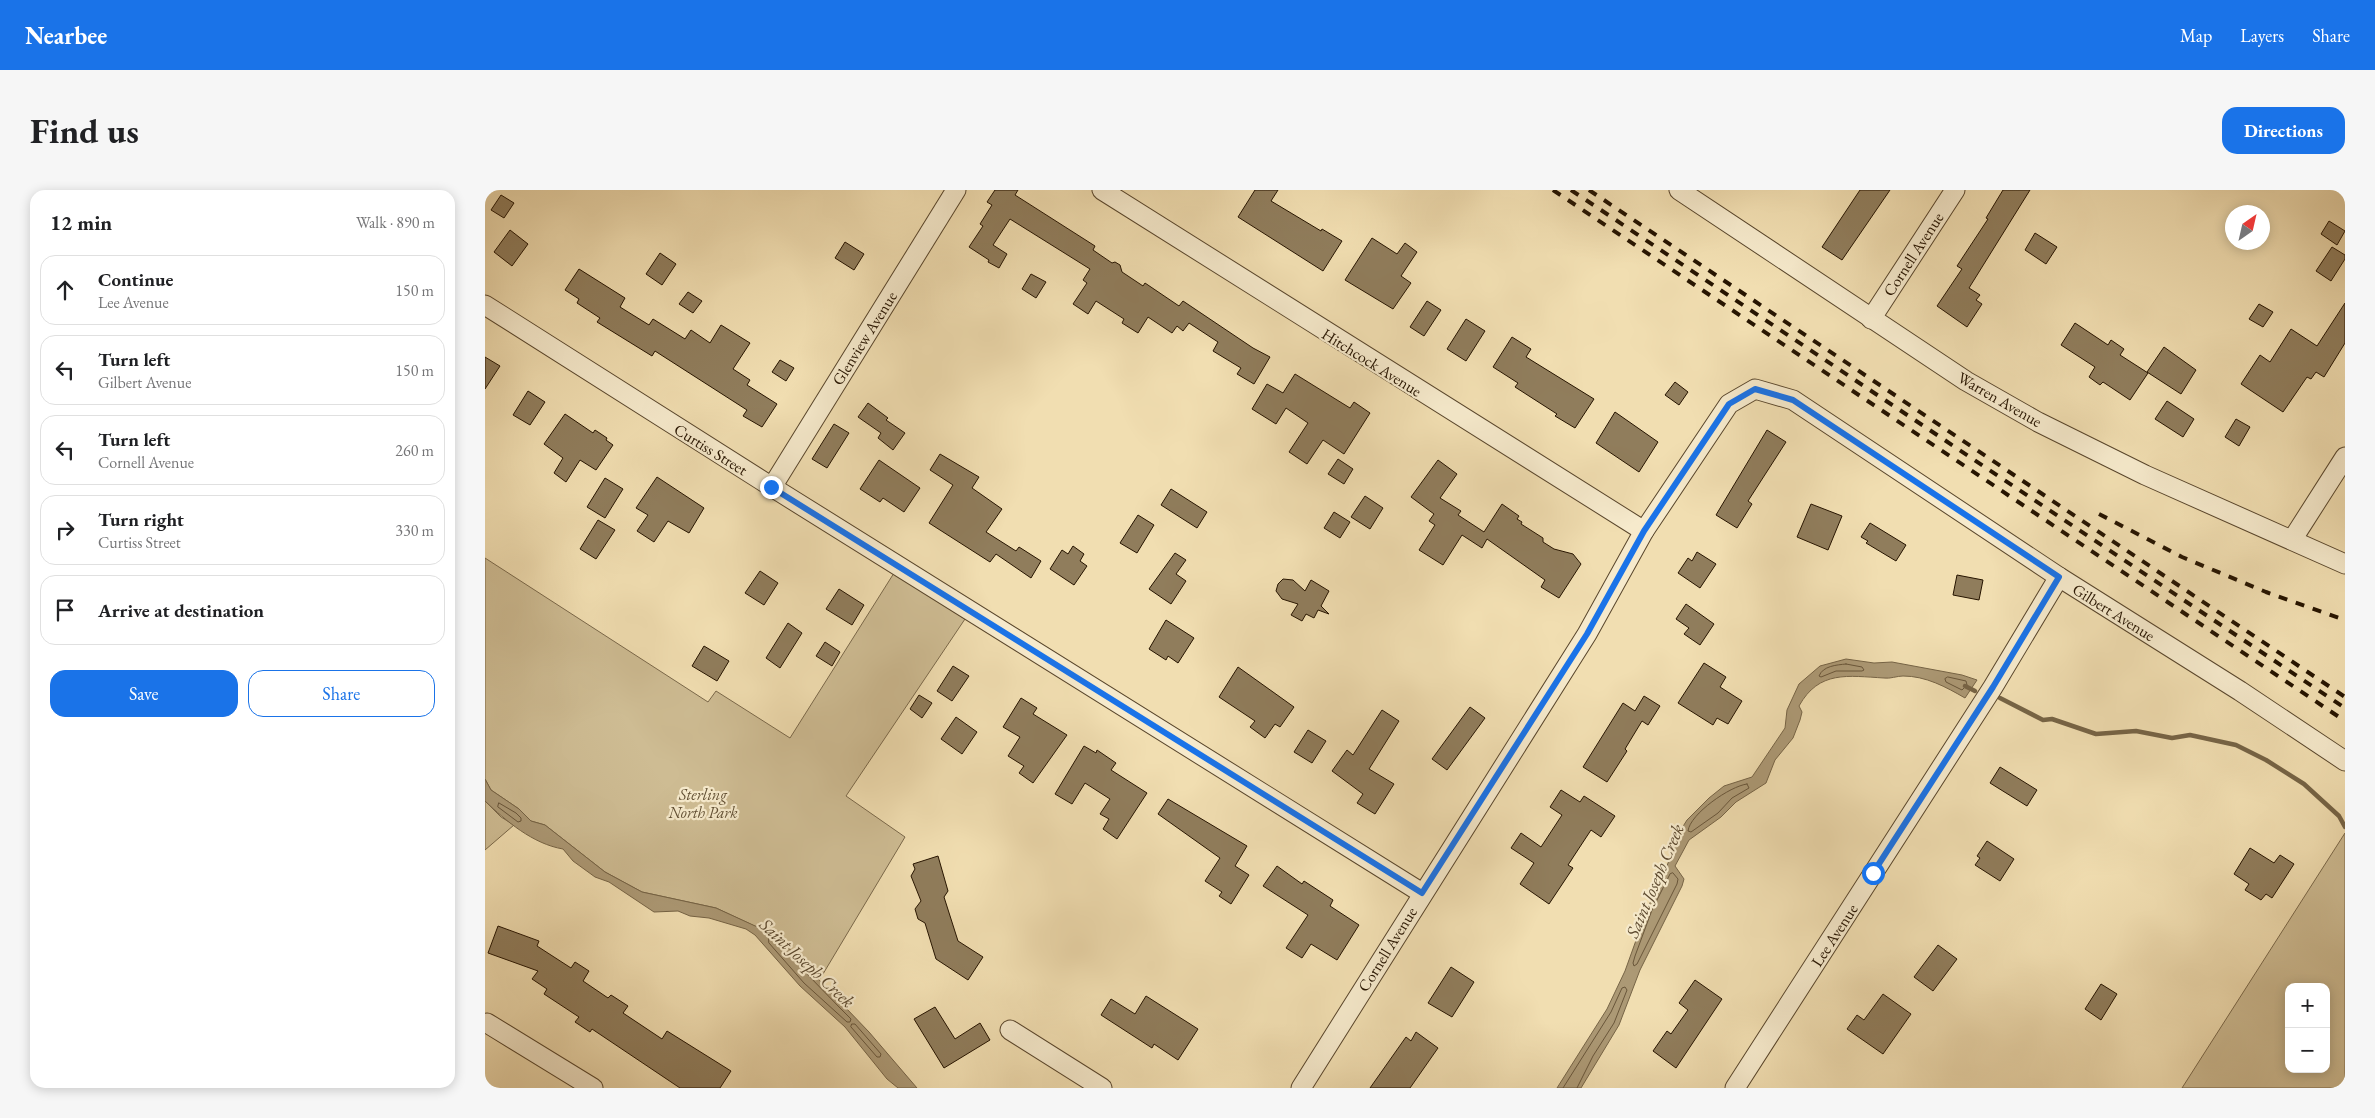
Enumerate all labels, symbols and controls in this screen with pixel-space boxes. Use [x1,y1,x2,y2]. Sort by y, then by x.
text: Nearbee [25,20,107,51]
text: Map [2180,24,2212,47]
text: Layers [2240,24,2284,47]
text: Share [2312,24,2350,47]
button: Directions [2222,107,2345,154]
text: Find us [30,108,139,153]
north arrow [2225,205,2270,250]
street label: Cornell Avenue [1878,208,1948,300]
text: 12 min [50,209,112,236]
text: Walk · 890 m [356,212,435,233]
text: Continue [98,267,173,292]
icon: ahead [51,276,79,304]
text: 150 m [395,280,434,301]
street label: Glenview Avenue [827,287,902,389]
text: Lee Avenue [98,292,169,313]
street label: Hitchcock Avenue [1318,323,1426,402]
text: Turn left [98,347,170,372]
icon: left [51,356,79,384]
text: 150 m [395,360,434,381]
street label: Warren Avenue [1954,367,2046,432]
text: Gilbert Avenue [98,372,191,393]
street label: Curtiss Street [670,419,751,480]
text: Turn left [98,427,170,452]
icon: left [51,436,79,464]
text: 260 m [395,440,434,461]
text: Cornell Avenue [98,452,194,473]
route end [760,476,783,499]
text: Turn right [98,507,184,532]
icon: right [51,516,79,544]
text: 330 m [395,520,434,541]
text: Curtiss Street [98,532,181,553]
street label: Gilbert Avenue [2069,579,2159,646]
icon: arrive [51,596,79,624]
text: Arrive at destination [98,598,264,623]
button: Save [50,670,238,717]
button: Share [248,670,435,717]
park label: Sterling North Park [667,784,738,823]
water label: Saint Joseph Creek [1620,820,1690,943]
route start [1862,862,1885,885]
street label: Lee Avenue [1806,900,1863,971]
street label: Cornell Avenue [1353,903,1422,996]
water label: Saint Joseph Creek [754,912,860,1013]
map controls [2285,983,2330,1073]
button: + [2285,983,2330,1028]
button: − [2285,1028,2330,1073]

